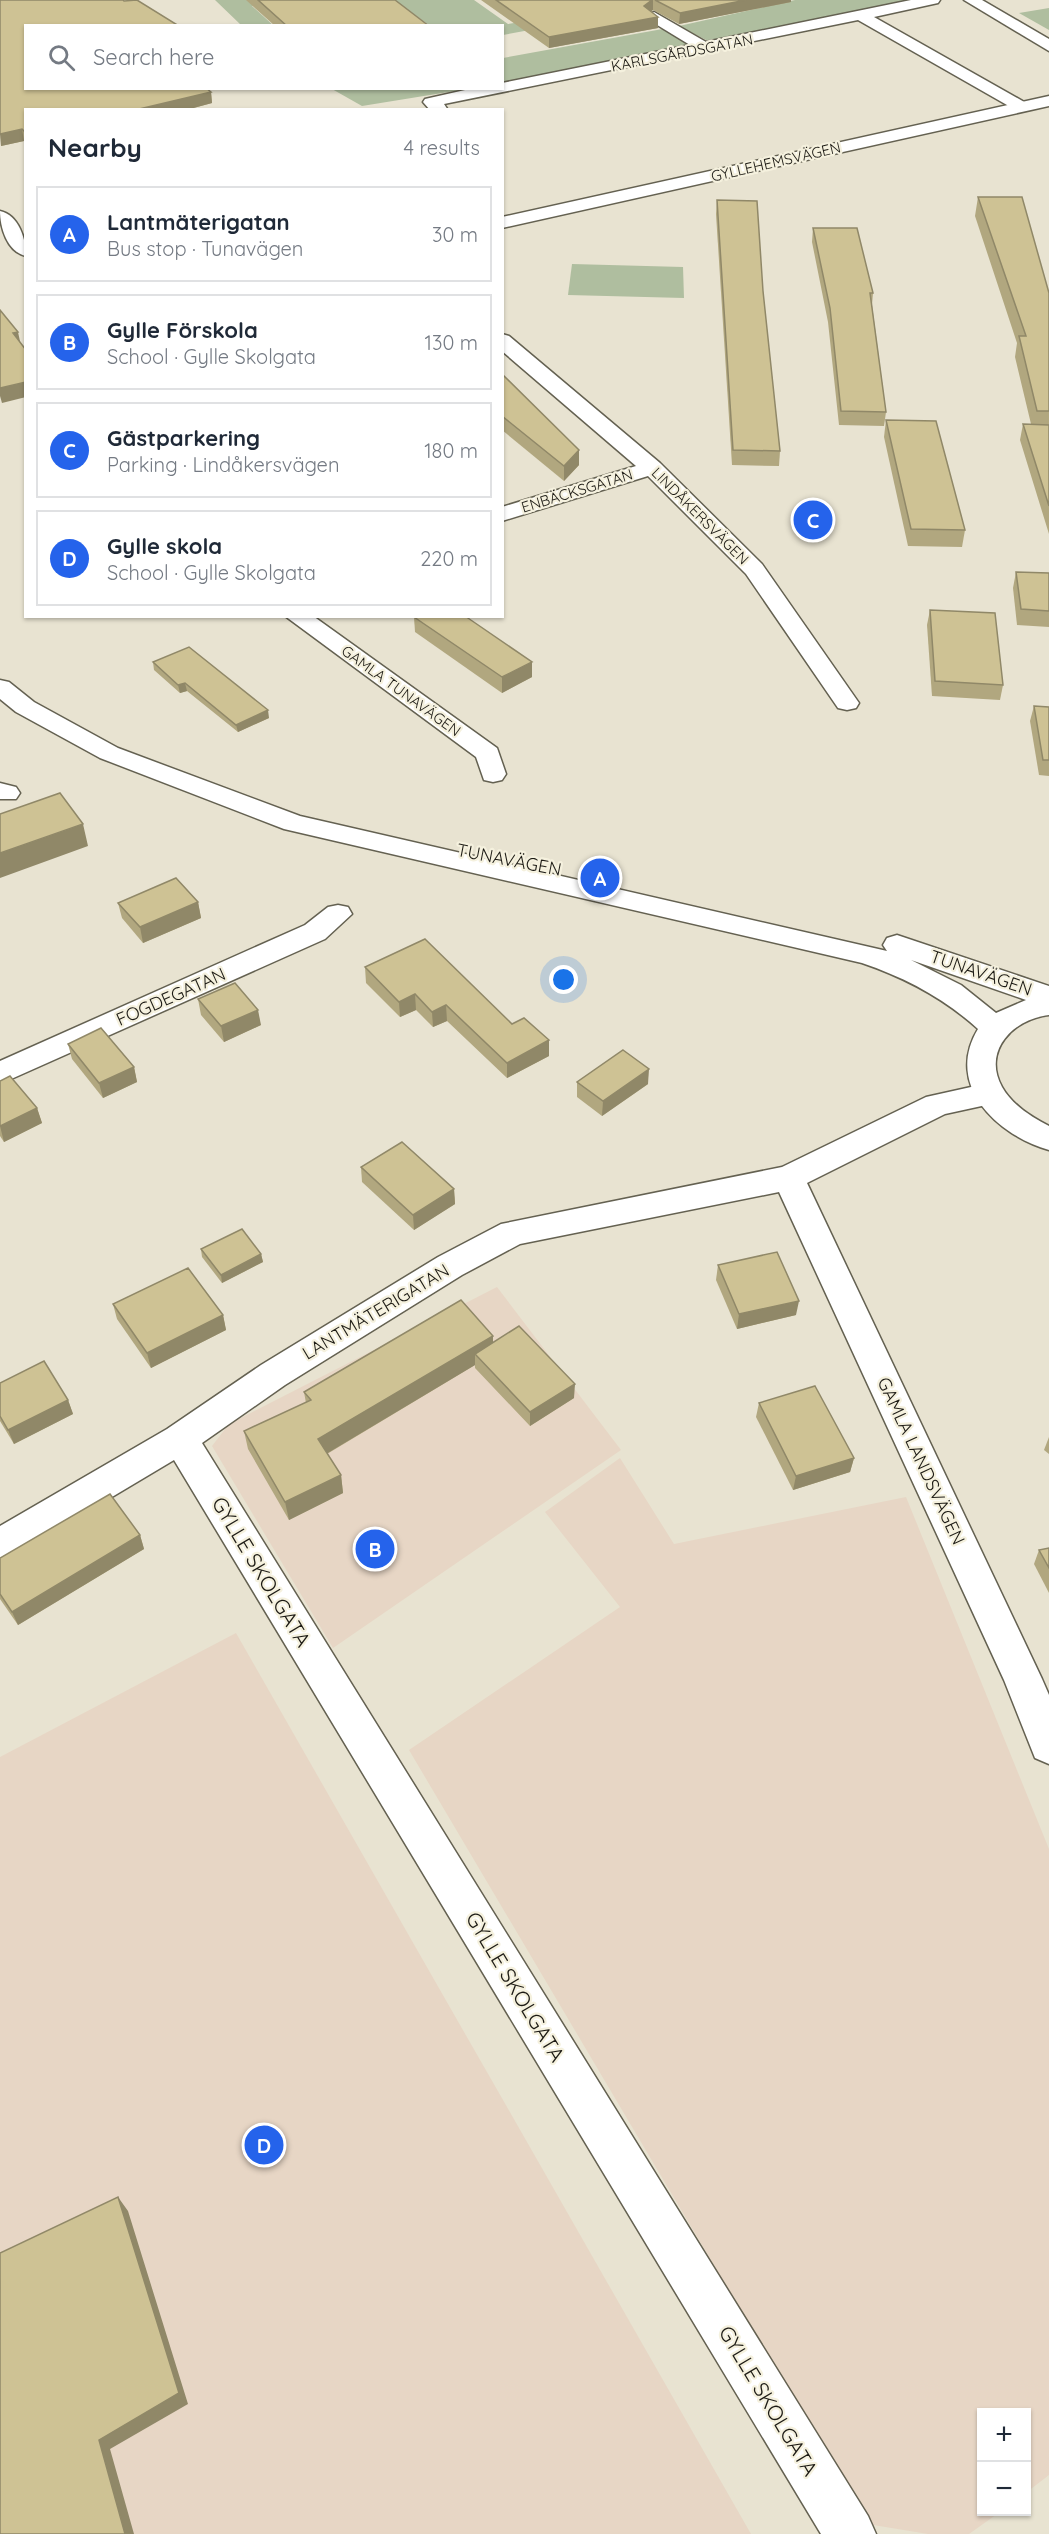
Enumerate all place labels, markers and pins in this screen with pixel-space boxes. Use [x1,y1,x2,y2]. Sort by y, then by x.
pin: C [794,498,832,542]
pin: A [580,856,620,900]
pin: B [356,1526,394,1572]
pin: D [244,2122,284,2168]

